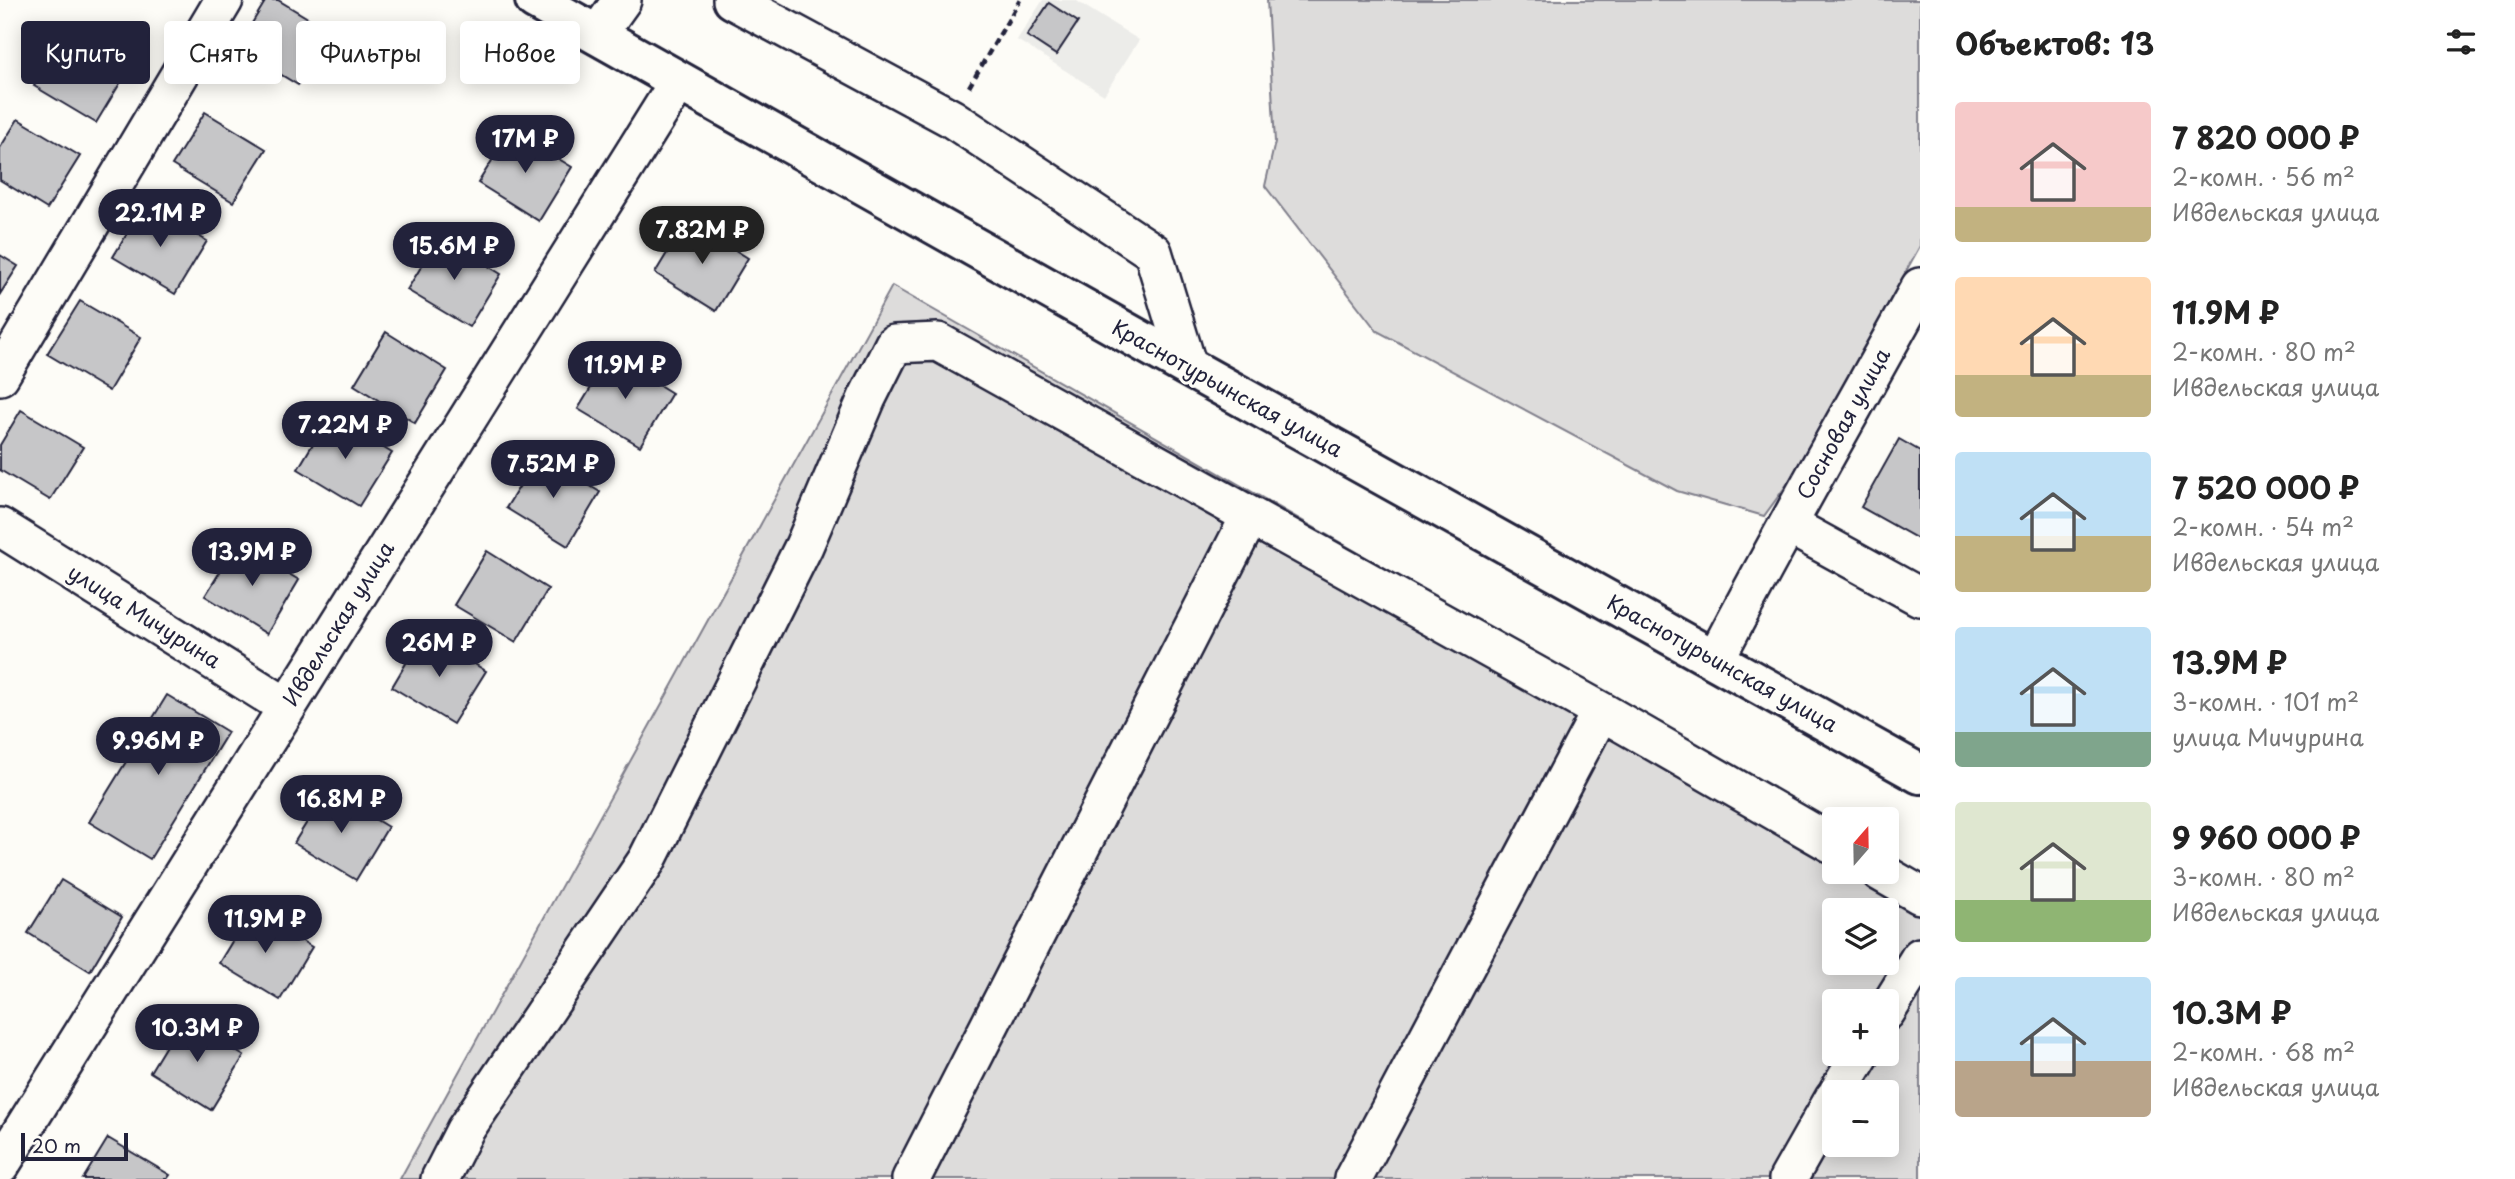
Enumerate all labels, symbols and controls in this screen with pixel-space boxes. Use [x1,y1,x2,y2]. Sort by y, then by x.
text: Объектов: 13 [1955,20,2154,65]
chip: Купить [21,21,150,84]
chip: Снять [164,21,282,84]
chip: Фильтры [296,21,446,84]
chip: Новое [460,21,580,84]
icon: filters [2442,23,2480,61]
text: 7 820 000 ₽ [2172,114,2359,159]
pin: 17M ₽ [476,116,574,175]
text: 17M ₽ [492,120,558,155]
icon: home [2011,130,2095,214]
text: 2-комн. · 56 m² [2172,159,2355,194]
pin: 22.1M ₽ [95,190,225,249]
text: 22.1M ₽ [114,194,206,229]
text: Ивдельская улица [2172,194,2379,229]
pin: 7.82M ₽ [637,206,767,266]
text: 7.82M ₽ [655,211,749,246]
pin: 15.6M ₽ [389,222,519,282]
text: 15.6M ₽ [409,227,499,262]
text: 11.9M ₽ [2172,289,2279,334]
icon: home [2011,305,2095,389]
street label: Краснотурьинская улица [1107,310,1350,464]
text: 2-комн. · 80 m² [2172,334,2356,369]
street label: Сосновая улица [1787,341,1898,505]
pin: 11.9M ₽ [560,342,690,401]
text: 11.9M ₽ [584,346,666,381]
text: Ивдельская улица [2172,369,2379,404]
pin: 7.22M ₽ [280,402,410,461]
text: 7.22M ₽ [298,406,392,441]
pin: 7.52M ₽ [488,440,618,500]
text: 7.52M ₽ [507,445,599,480]
text: 7 520 000 ₽ [2172,464,2359,509]
icon: home [2011,480,2095,564]
text: 2-комн. · 54 m² [2172,509,2354,544]
pin: 13.9M ₽ [187,528,317,588]
text: 13.9M ₽ [208,533,296,568]
street label: Ивдельская улица [274,534,401,712]
text: Ивдельская улица [2172,544,2379,579]
street label: улица Мичурина [62,555,228,676]
street label: Краснотурьинская улица [1602,585,1845,739]
pin: 26M ₽ [390,620,488,679]
text: 26M ₽ [402,624,476,659]
text: 13.9M ₽ [2172,639,2287,684]
icon: home [2011,655,2095,739]
text: 3-комн. · 101 m² [2172,684,2359,719]
pin: 9.96M ₽ [93,718,223,777]
text: улица Мичурина [2172,719,2364,754]
text: 9.96M ₽ [112,722,204,757]
pin: 16.8M ₽ [276,776,406,835]
text: 16.8M ₽ [296,780,386,815]
north arrow [1822,807,1899,884]
map controls [1822,807,1899,1157]
text: 9 960 000 ₽ [2172,814,2360,859]
icon: home [2011,830,2095,914]
text: 3-комн. · 80 m² [2172,859,2355,894]
text: Ивдельская улица [2172,894,2379,929]
pin: 11.9M ₽ [200,895,330,955]
button: layers [1822,898,1899,975]
text: 11.9M ₽ [224,900,306,935]
button: + [1822,989,1899,1066]
text: 10.3M ₽ [2172,989,2291,1034]
pin: 10.3M ₽ [132,1004,262,1064]
icon: home [2011,1005,2095,1089]
text: 10.3M ₽ [151,1009,243,1044]
text: 2-комн. · 68 m² [2172,1034,2355,1069]
text: Ивдельская улица [2172,1069,2379,1104]
button: − [1822,1080,1899,1157]
scale bar [21,1130,128,1162]
text: 20 m [32,1131,81,1159]

